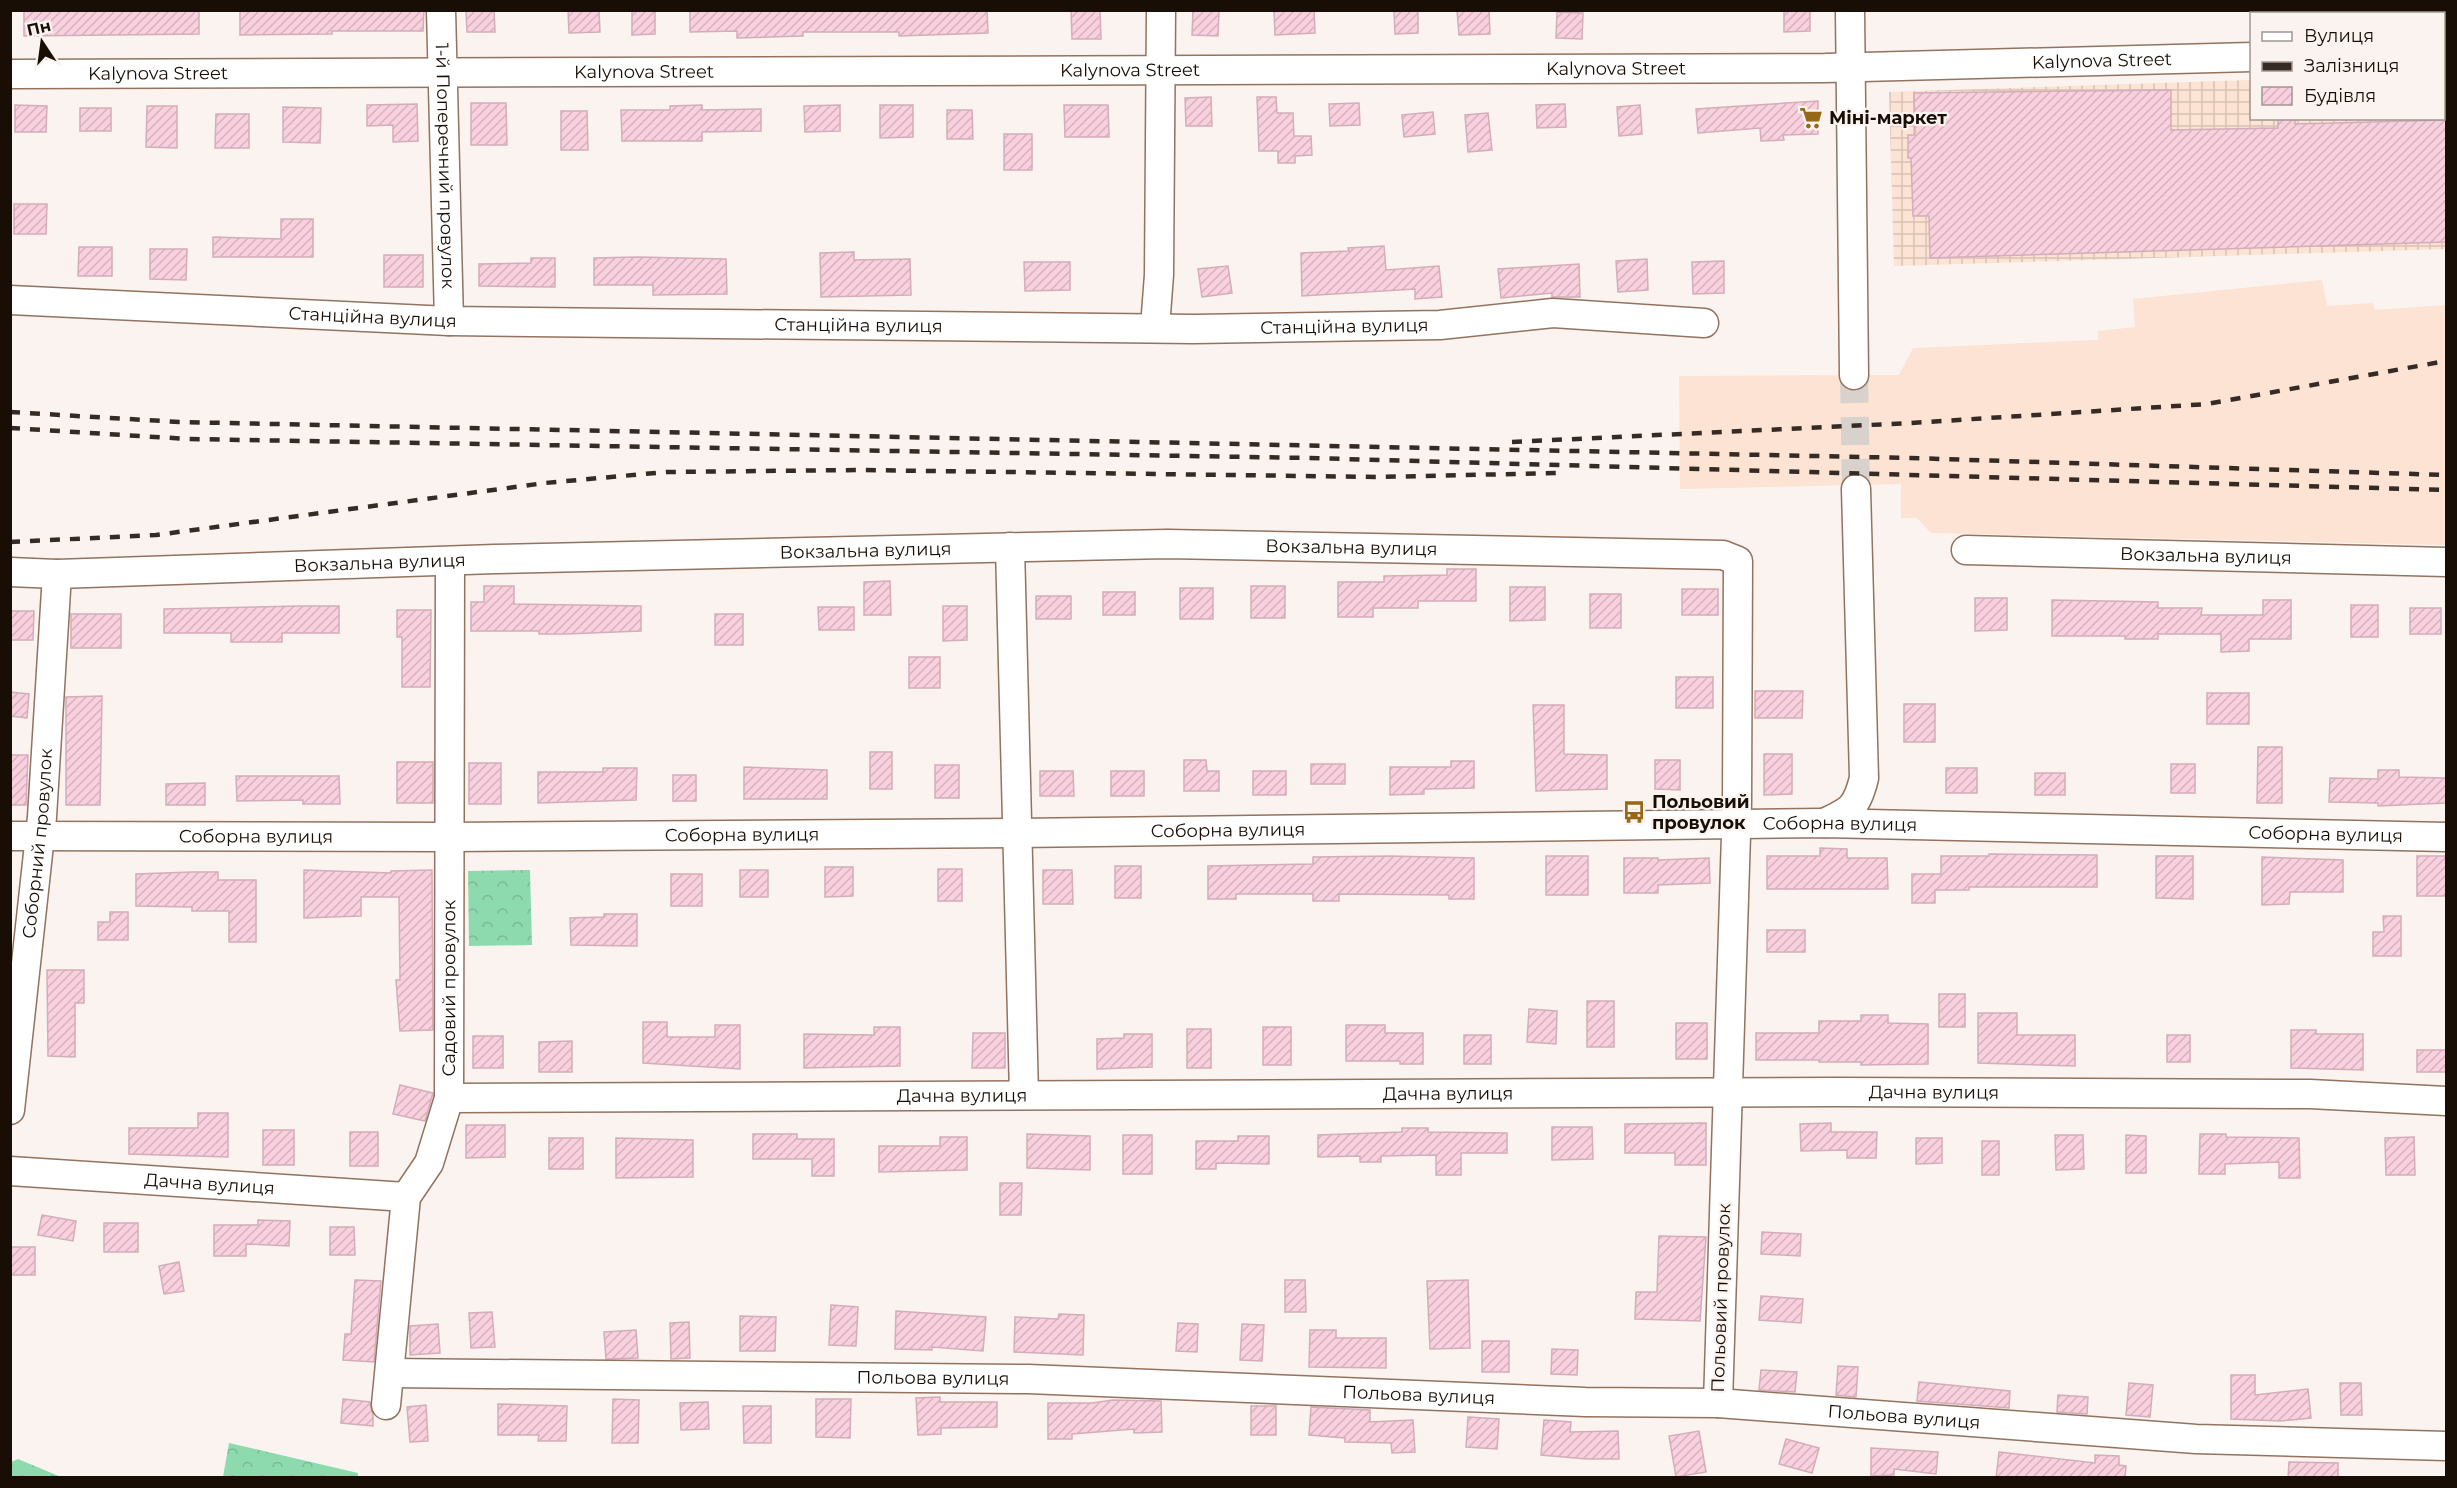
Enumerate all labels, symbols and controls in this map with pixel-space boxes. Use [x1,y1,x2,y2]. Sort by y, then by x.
north arrow [12,12,72,72]
legend [2250,12,2445,120]
text: Пн [25,16,53,40]
text: Вулиця [2304,25,2374,47]
street label: 1-й Поперечний провулок [431,43,459,290]
street label: Kalynova Street [2032,48,2172,74]
text: Залізниця [2304,55,2399,77]
street label: Kalynova Street [1546,57,1686,80]
street label: Kalynova Street [1060,59,1200,82]
street label: Kalynova Street [574,61,714,83]
street label: Kalynova Street [88,62,228,85]
text: Будівля [2304,85,2376,107]
supermarket icon: Міні-маркет [1798,105,1824,131]
place label: Міні-маркет [1829,107,1947,129]
street label: Станційна вулиця [288,302,457,332]
street label: Станційна вулиця [774,313,943,337]
street label: Станційна вулиця [1260,314,1429,339]
street label: Вокзальна вулиця [1265,535,1438,560]
street label: Вокзальна вулиця [779,538,952,564]
street label: Вокзальна вулиця [2120,543,2292,569]
street label: Вокзальна вулиця [293,549,466,577]
street label: Соборний провулок [18,747,57,940]
place label: Польовий провулок [1652,791,1750,834]
bus stop icon: Польовий провулок [1621,799,1647,825]
street label: Соборна вулиця [1762,812,1917,836]
street label: Соборна вулиця [1151,818,1305,842]
street label: Соборна вулиця [2248,822,2403,847]
street label: Соборна вулиця [665,823,819,846]
street label: Соборна вулиця [179,825,333,848]
street label: Садовий провулок [438,899,460,1076]
street label: Дачна вулиця [1869,1081,1999,1104]
street label: Дачна вулиця [1383,1082,1513,1105]
street label: Дачна вулиця [897,1084,1027,1107]
street label: Дачна вулиця [144,1169,275,1199]
street label: Польовий провулок [1707,1202,1735,1393]
street label: Польова вулиця [856,1366,1010,1390]
street label: Польова вулиця [1342,1381,1496,1409]
street label: Польова вулиця [1827,1400,1981,1434]

